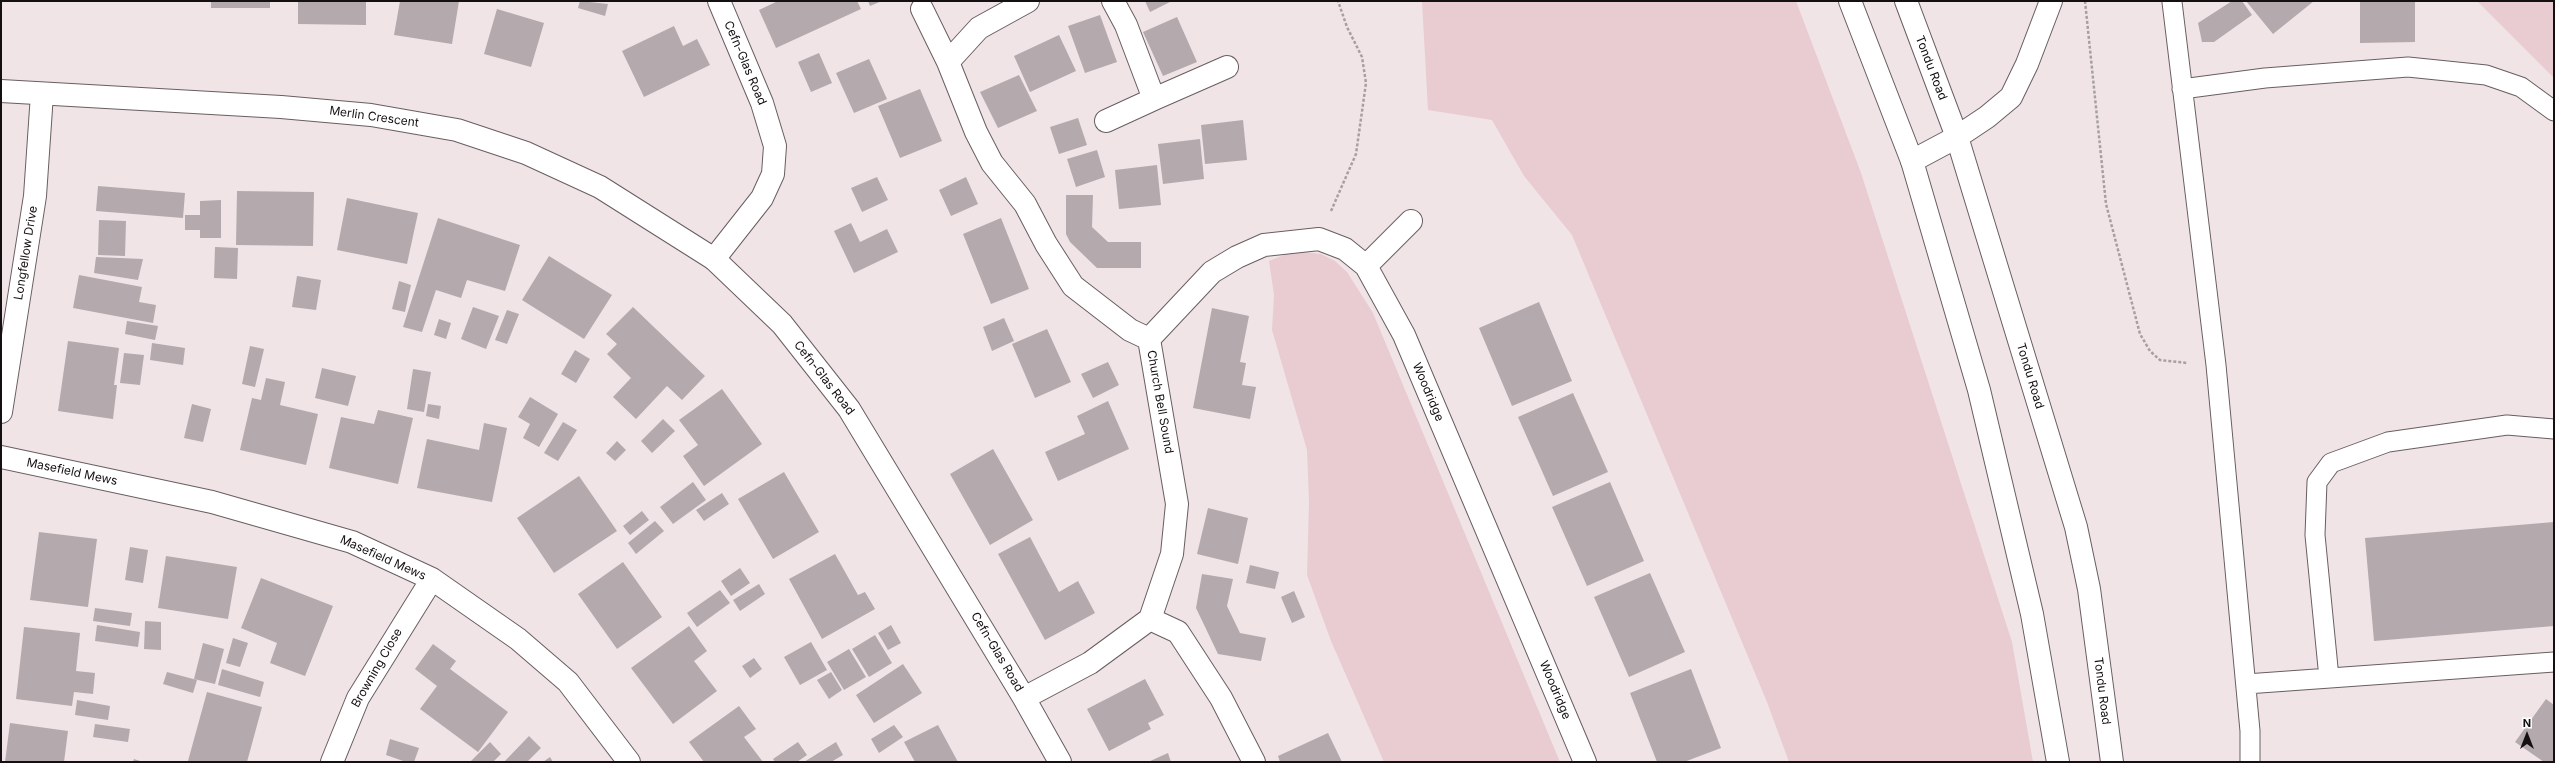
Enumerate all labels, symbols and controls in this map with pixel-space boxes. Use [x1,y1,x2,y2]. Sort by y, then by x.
street label: Cefn-Glas Road [721,19,769,107]
street label: Tondu Road [1912,34,1950,102]
street label: Merlin Crescent [328,104,420,130]
street label: Longfellow Drive [11,205,41,301]
street label: Cefn-Glas Road [791,338,857,418]
street label: Tondu Road [2013,341,2047,411]
street label: Church Bell Sound [1144,349,1176,455]
street label: Woodridge [1409,361,1447,423]
street label: Masefield Mews [25,455,119,489]
street label: Masefield Mews [338,533,428,583]
street label: Cefn-Glas Road [968,610,1026,694]
street label: Browning Close [349,626,405,710]
street label: Tondu Road [2091,656,2113,726]
street label: Woodridge [1536,659,1574,721]
north arrow [2507,715,2547,755]
text: N [2523,716,2531,730]

